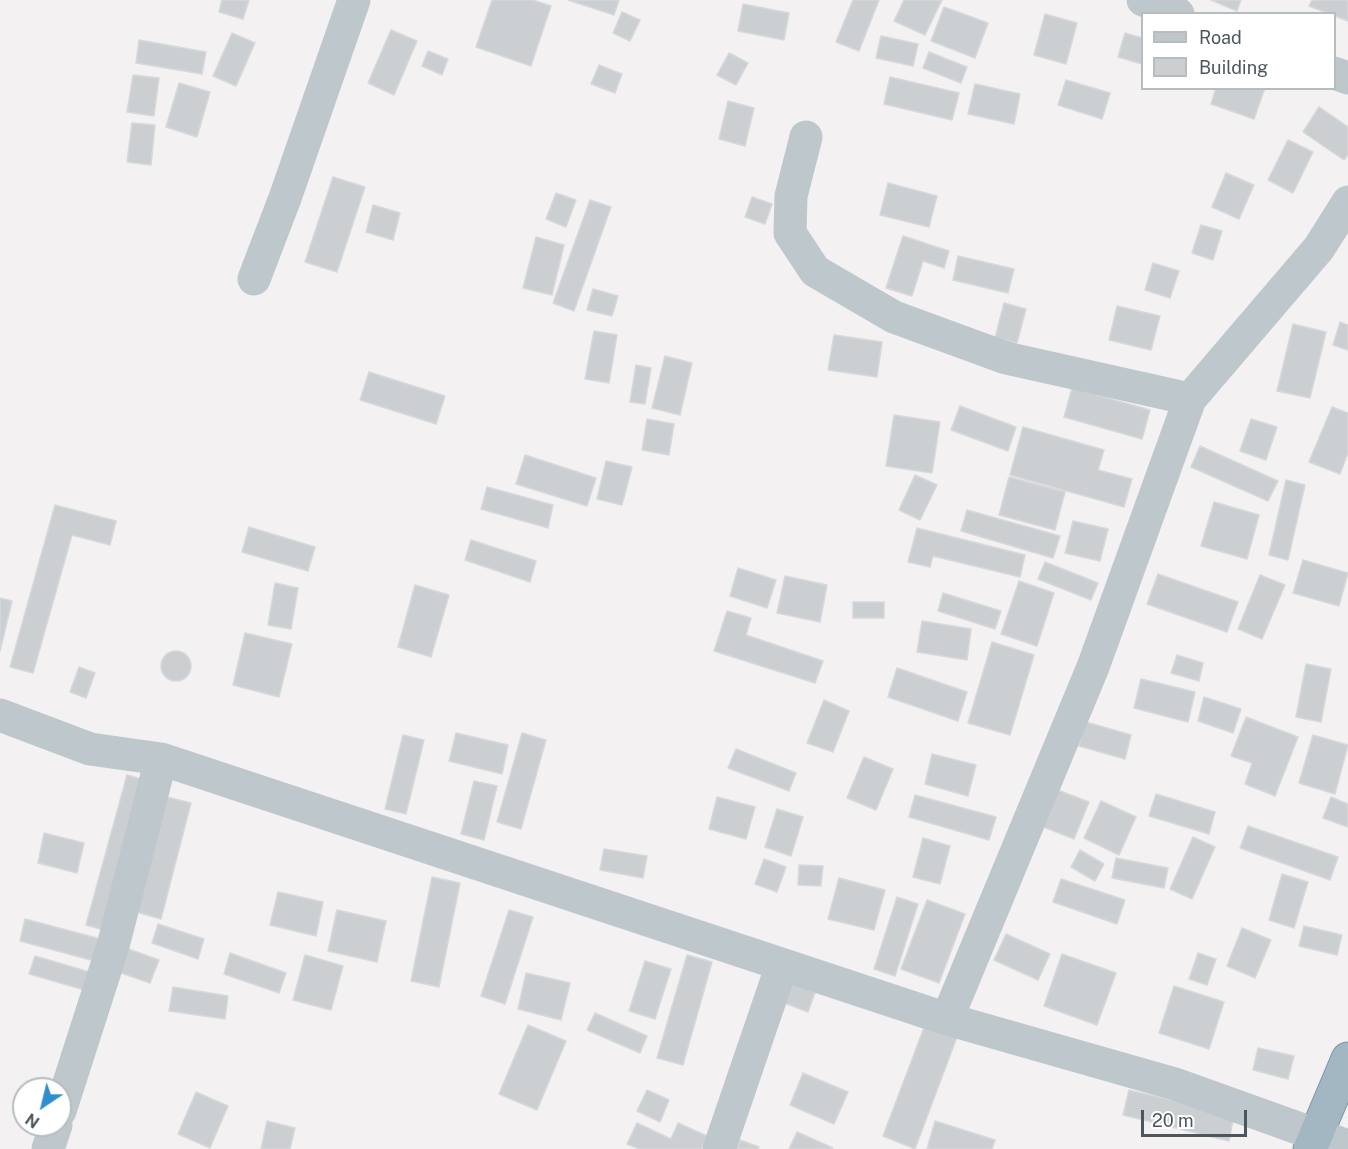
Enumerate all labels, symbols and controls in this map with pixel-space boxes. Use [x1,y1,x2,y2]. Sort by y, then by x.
legend [1141,12,1336,90]
text: Road [1199,27,1242,48]
text: Building [1199,57,1268,78]
north arrow [12,1077,72,1137]
scale bar [1144,1098,1250,1136]
text: N [22,1109,43,1132]
text: 20 m [1152,1110,1194,1131]

